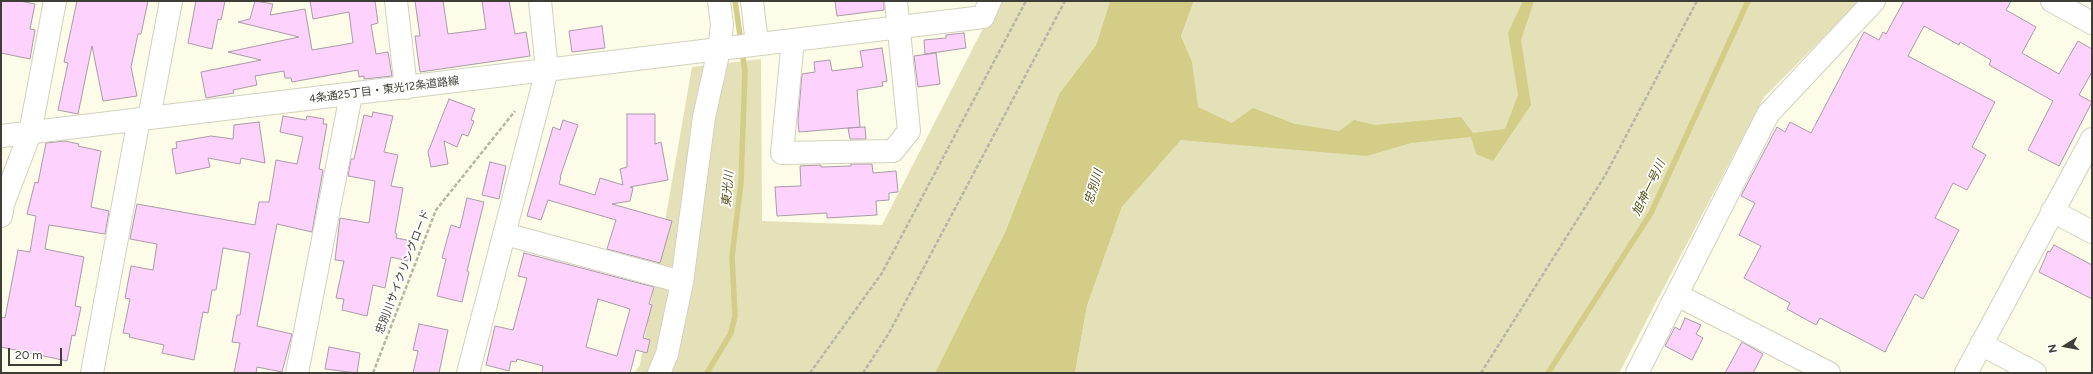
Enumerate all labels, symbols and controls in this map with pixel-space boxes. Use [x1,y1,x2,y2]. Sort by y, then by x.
street label: 4条通25丁目・東光12条道路線 [308,74,460,106]
water label: 旭神一号川 [1629,158,1669,218]
water label: 忠別川 [1082,168,1106,206]
water label: 東光川 [719,170,737,208]
street label: 忠別川サイクリングロード [373,208,433,336]
north arrow [2045,326,2085,366]
scale bar [10,340,64,366]
text: N [2046,343,2060,354]
text: 20 m [15,348,43,362]

